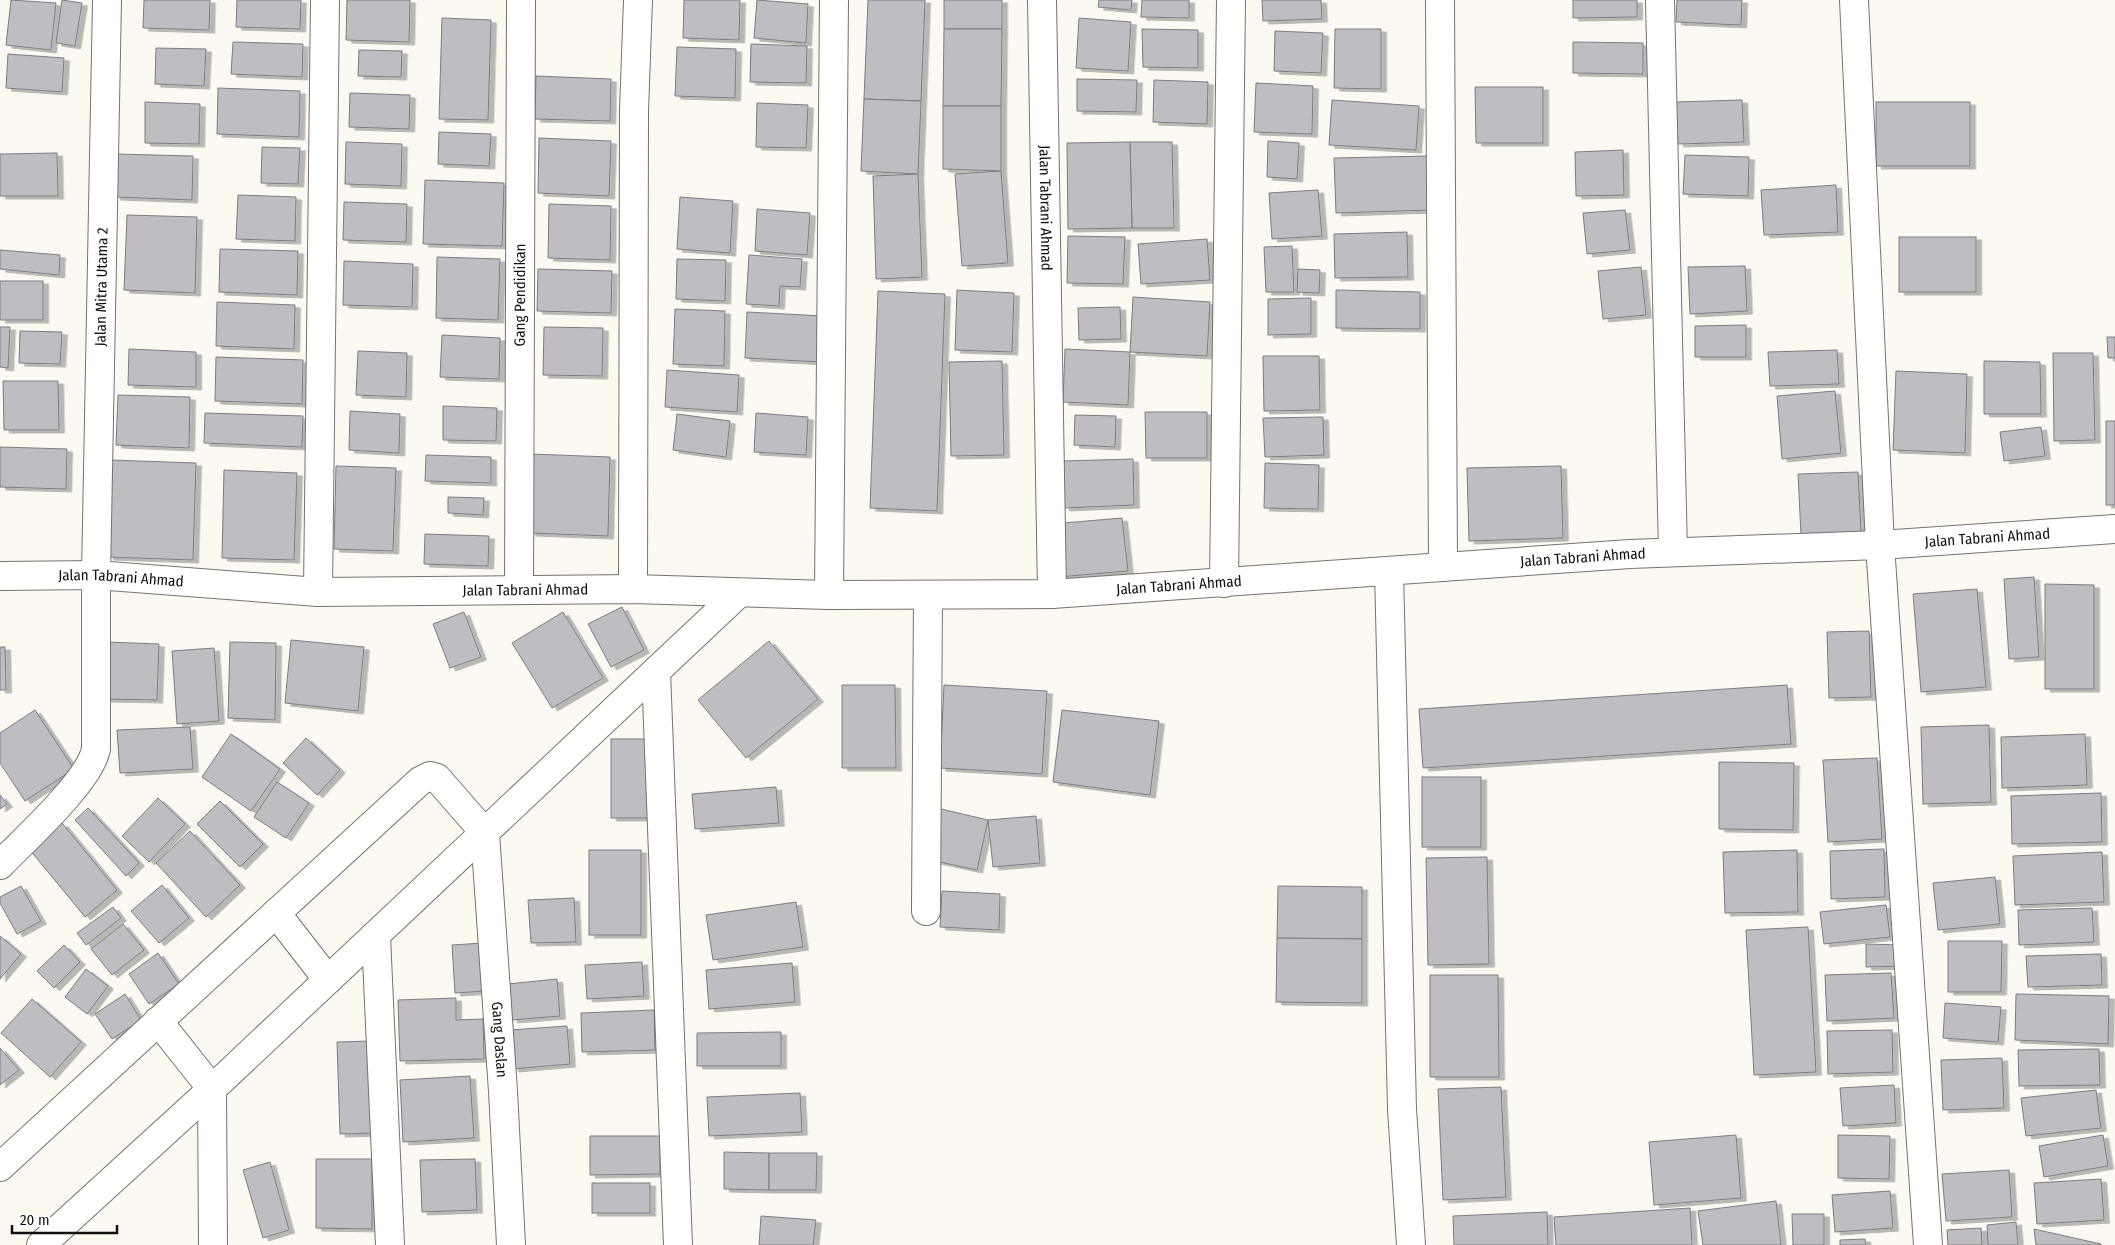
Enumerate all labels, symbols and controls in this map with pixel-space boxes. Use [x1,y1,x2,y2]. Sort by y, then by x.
street label: Jalan Tabrani Ahmad [1035,145,1056,271]
street label: Jalan Mitra Utama 2 [91,227,112,347]
street label: Gang Pendidikan [511,244,529,346]
street label: Jalan Tabrani Ahmad [1924,524,2051,551]
street label: Jalan Tabrani Ahmad [1520,544,1646,571]
street label: Jalan Tabrani Ahmad [58,566,184,591]
street label: Jalan Tabrani Ahmad [1116,572,1242,599]
street label: Jalan Tabrani Ahmad [462,580,588,600]
street label: Gang Daslan [488,1001,511,1078]
scale bar [12,1202,118,1234]
text: 20 m [20,1211,50,1229]

